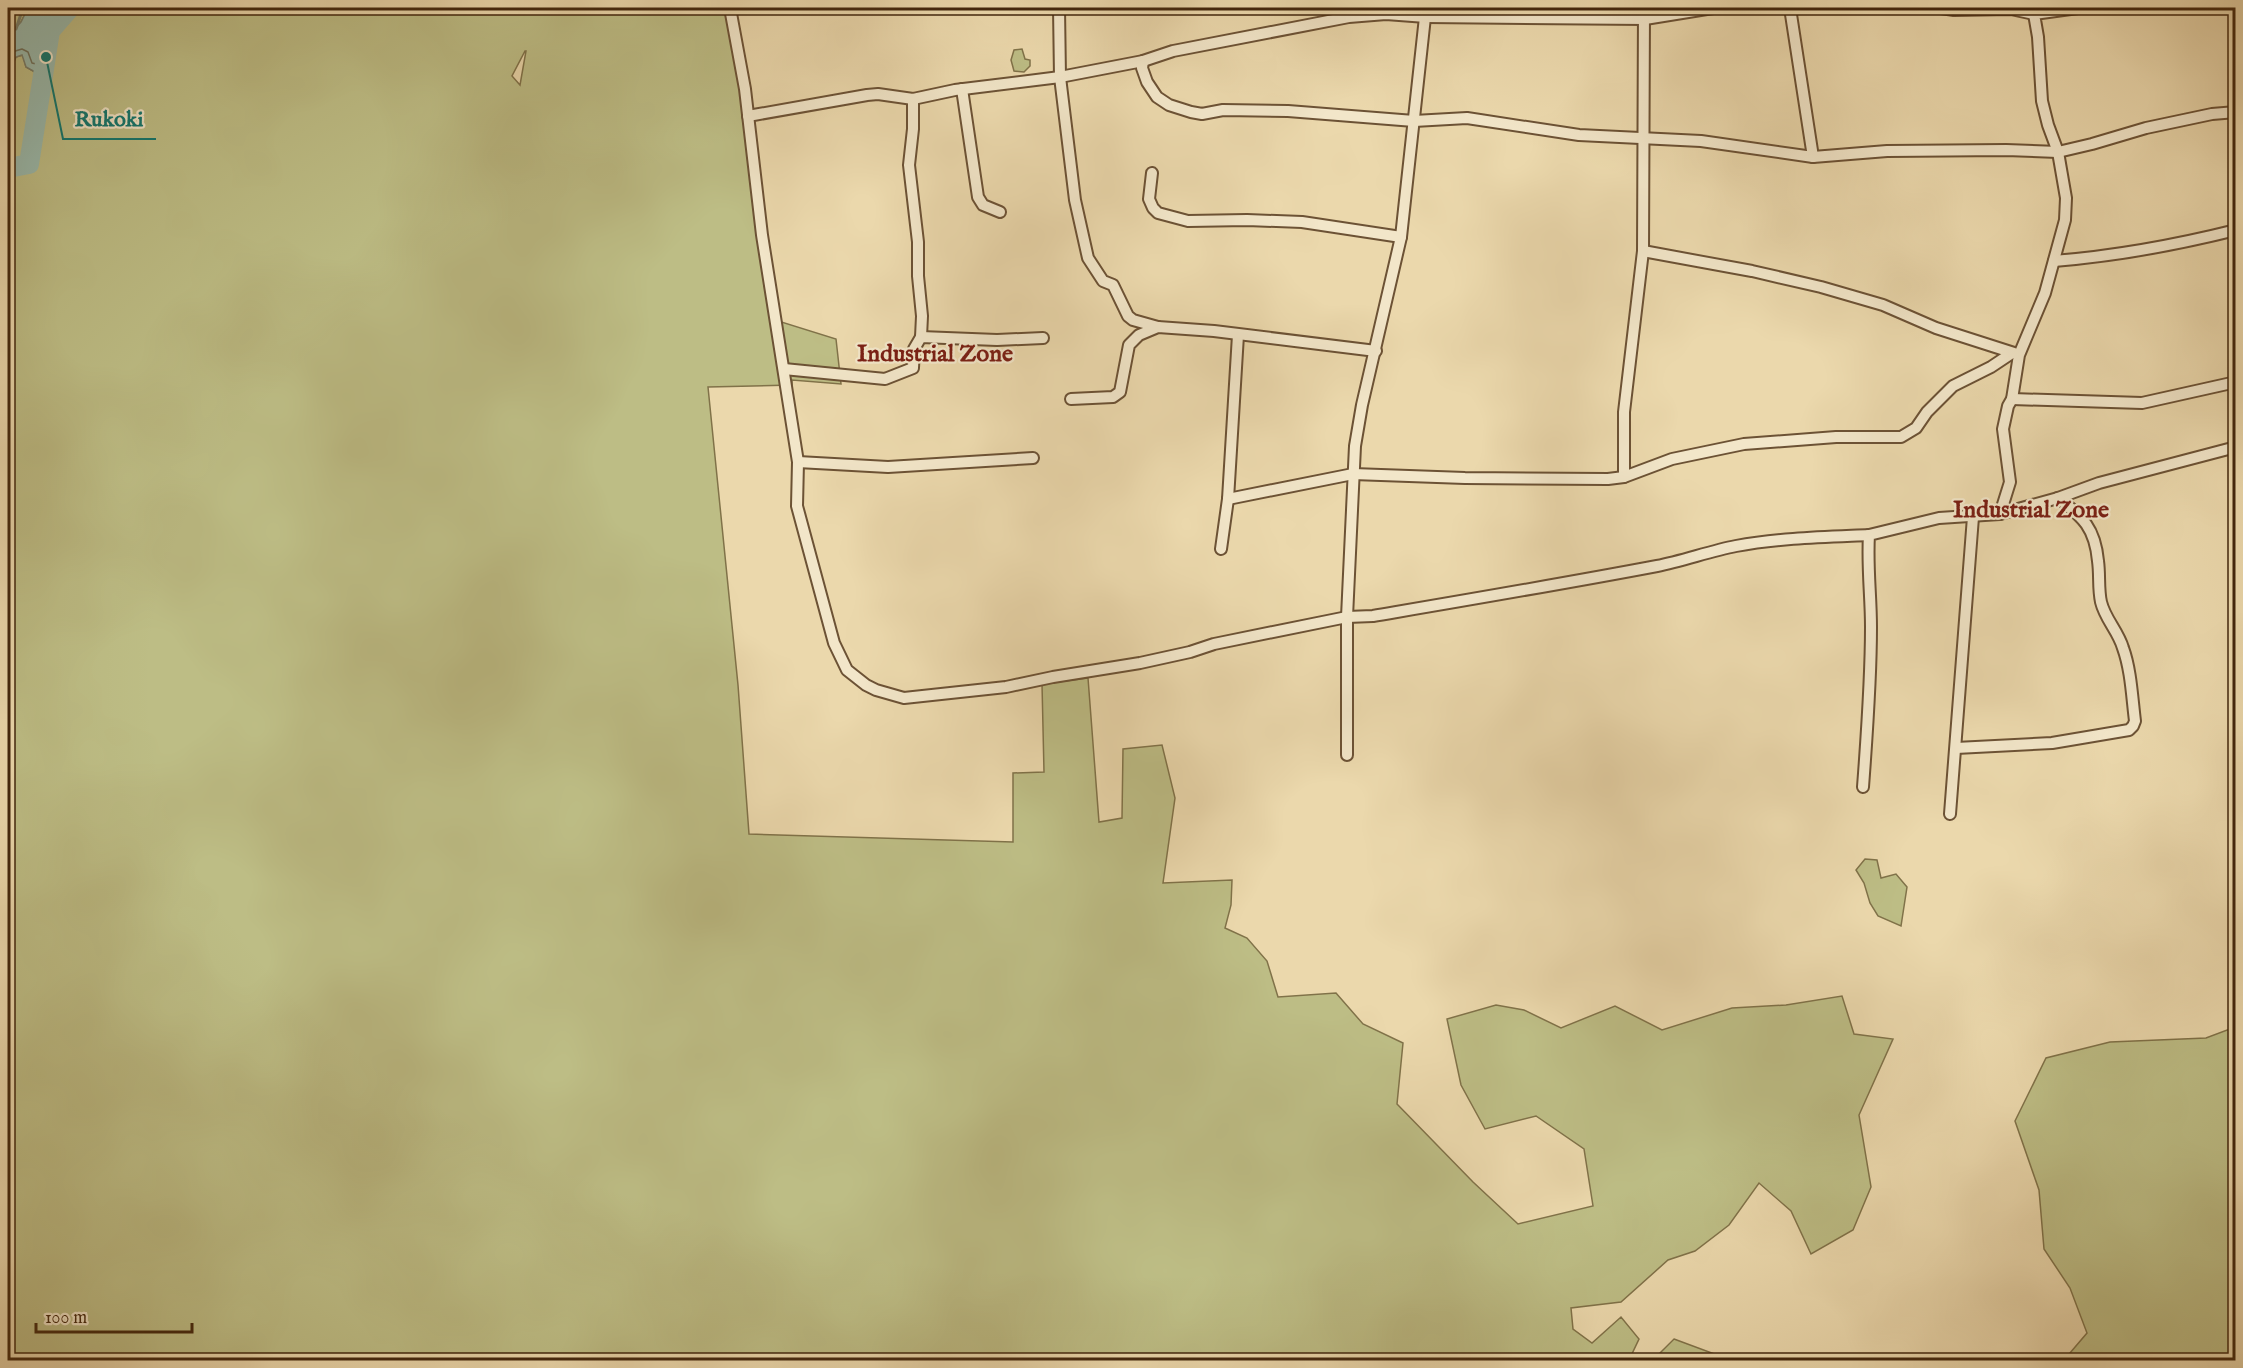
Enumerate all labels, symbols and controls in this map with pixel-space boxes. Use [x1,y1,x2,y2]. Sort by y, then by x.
callout: Rukoki [63,99,156,139]
text: Rukoki [74,106,144,134]
district label: Industrial Zone [857,339,1013,370]
district label: Industrial Zone [1953,495,2109,526]
scale bar [36,1296,192,1334]
text: 100 m [45,1307,87,1330]

